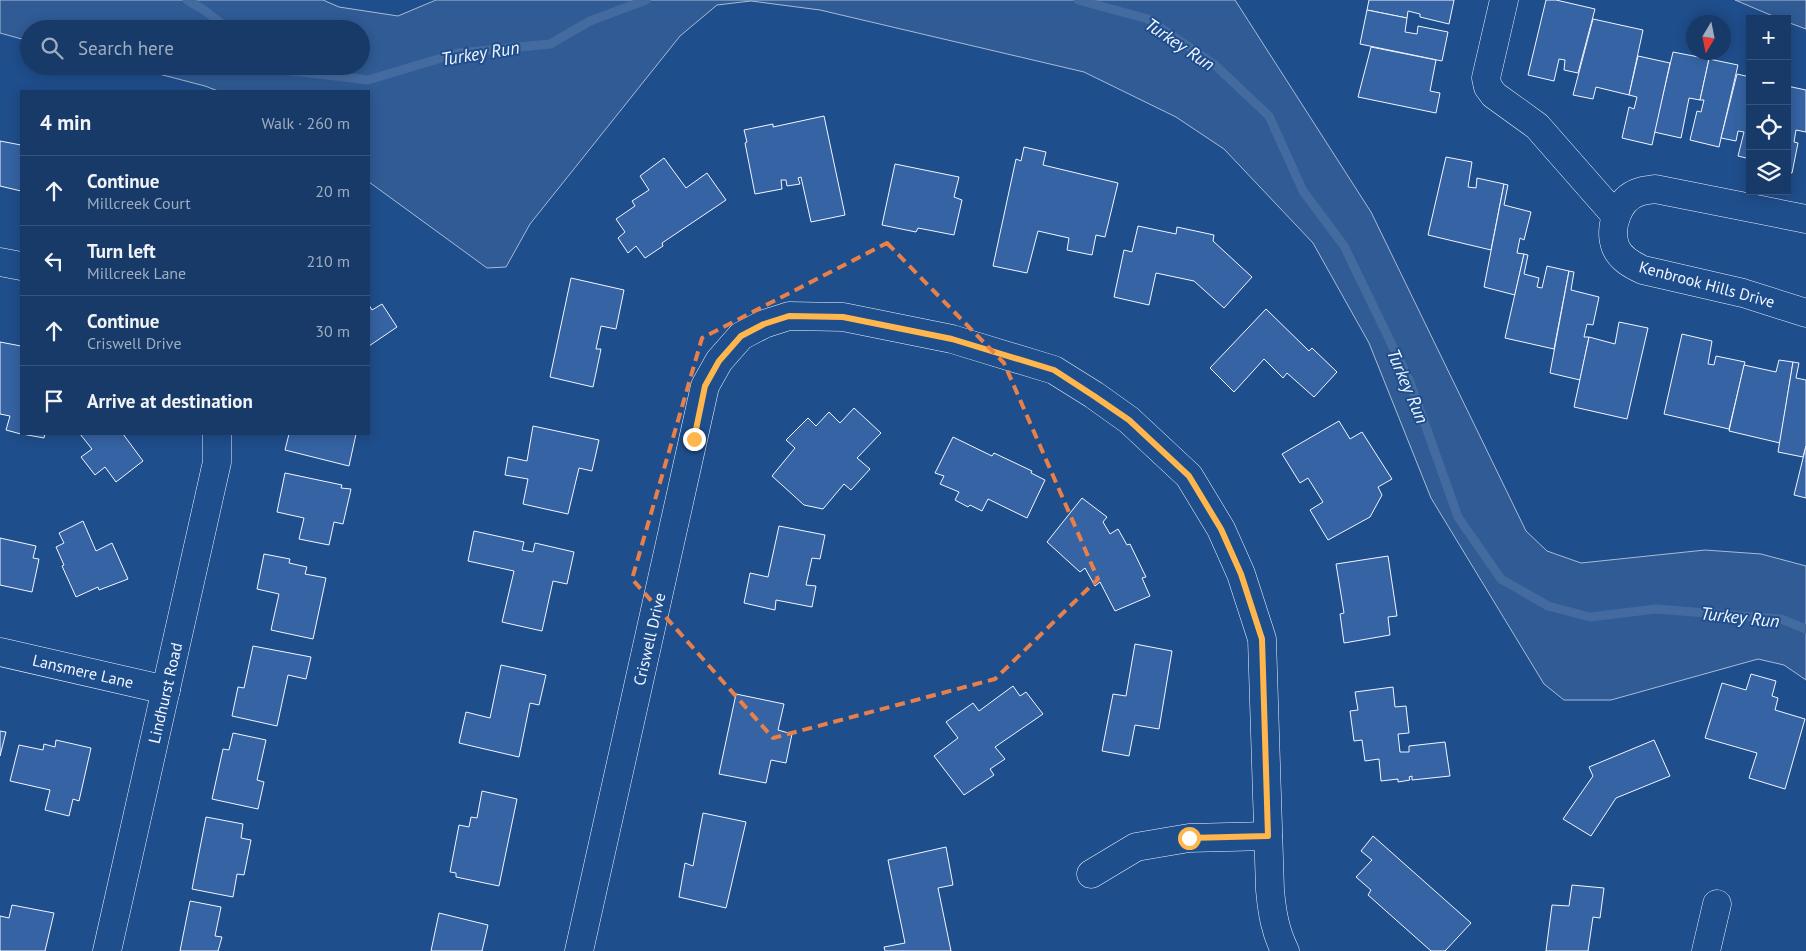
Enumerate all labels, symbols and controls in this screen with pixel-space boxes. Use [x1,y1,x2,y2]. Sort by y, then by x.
water label: Turkey Run [1141,12,1219,76]
north arrow [1686,15,1731,60]
map controls [1746,15,1791,195]
button: + [1746,15,1791,60]
search box [20,20,370,75]
icon: search [38,34,66,62]
water label: Turkey Run [439,35,521,71]
text: Search here [78,36,174,60]
button: − [1746,60,1791,105]
button: locate [1746,105,1791,150]
text: 4 min [40,109,91,136]
text: Walk · 260 m [261,113,350,133]
button: layers [1746,150,1791,195]
text: Continue [87,169,159,193]
icon: ahead [40,177,68,205]
text: 20 m [315,181,350,201]
text: Millcreek Court [87,193,191,213]
text: Turn left [87,239,156,263]
icon: left [40,247,68,275]
text: 210 m [307,251,350,271]
street label: Kenbrook Hills Drive [1637,256,1777,312]
text: Millcreek Lane [87,263,186,283]
text: Continue [87,309,159,333]
icon: ahead [40,317,68,345]
text: 30 m [315,321,350,341]
text: Criswell Drive [87,333,182,353]
water label: Turkey Run [1382,345,1434,427]
icon: arrive [40,387,68,415]
text: Arrive at destination [87,389,253,413]
route end [683,428,706,451]
street label: Criswell Drive [629,591,669,687]
water label: Turkey Run [1699,601,1781,633]
street label: Lindhurst Road [144,641,186,745]
street label: Lansmere Lane [31,650,135,692]
route start [1178,827,1201,850]

